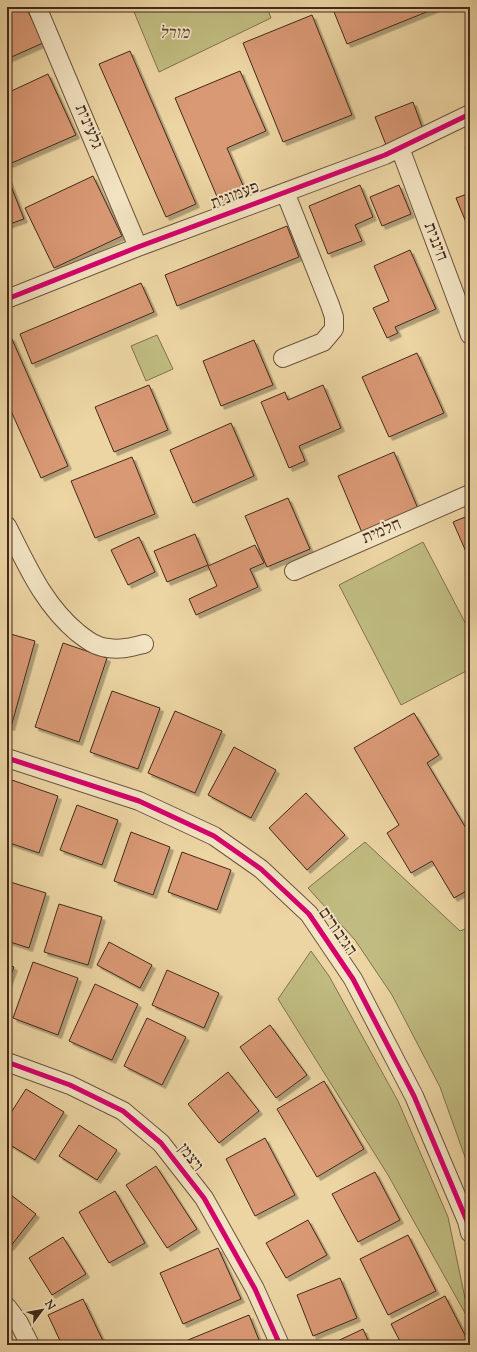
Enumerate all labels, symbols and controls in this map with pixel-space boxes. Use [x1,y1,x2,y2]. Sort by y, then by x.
park label: מורל [159,22,190,46]
street label: גלעינית [68,101,108,153]
street label: פעמונית [207,176,263,216]
street label: חיננית [417,219,453,265]
street label: חלמית [359,513,405,551]
street label: הגיבורים [312,903,362,961]
street label: ויצמן [171,1139,209,1177]
north arrow [22,1290,62,1330]
text: N [40,1296,59,1313]

